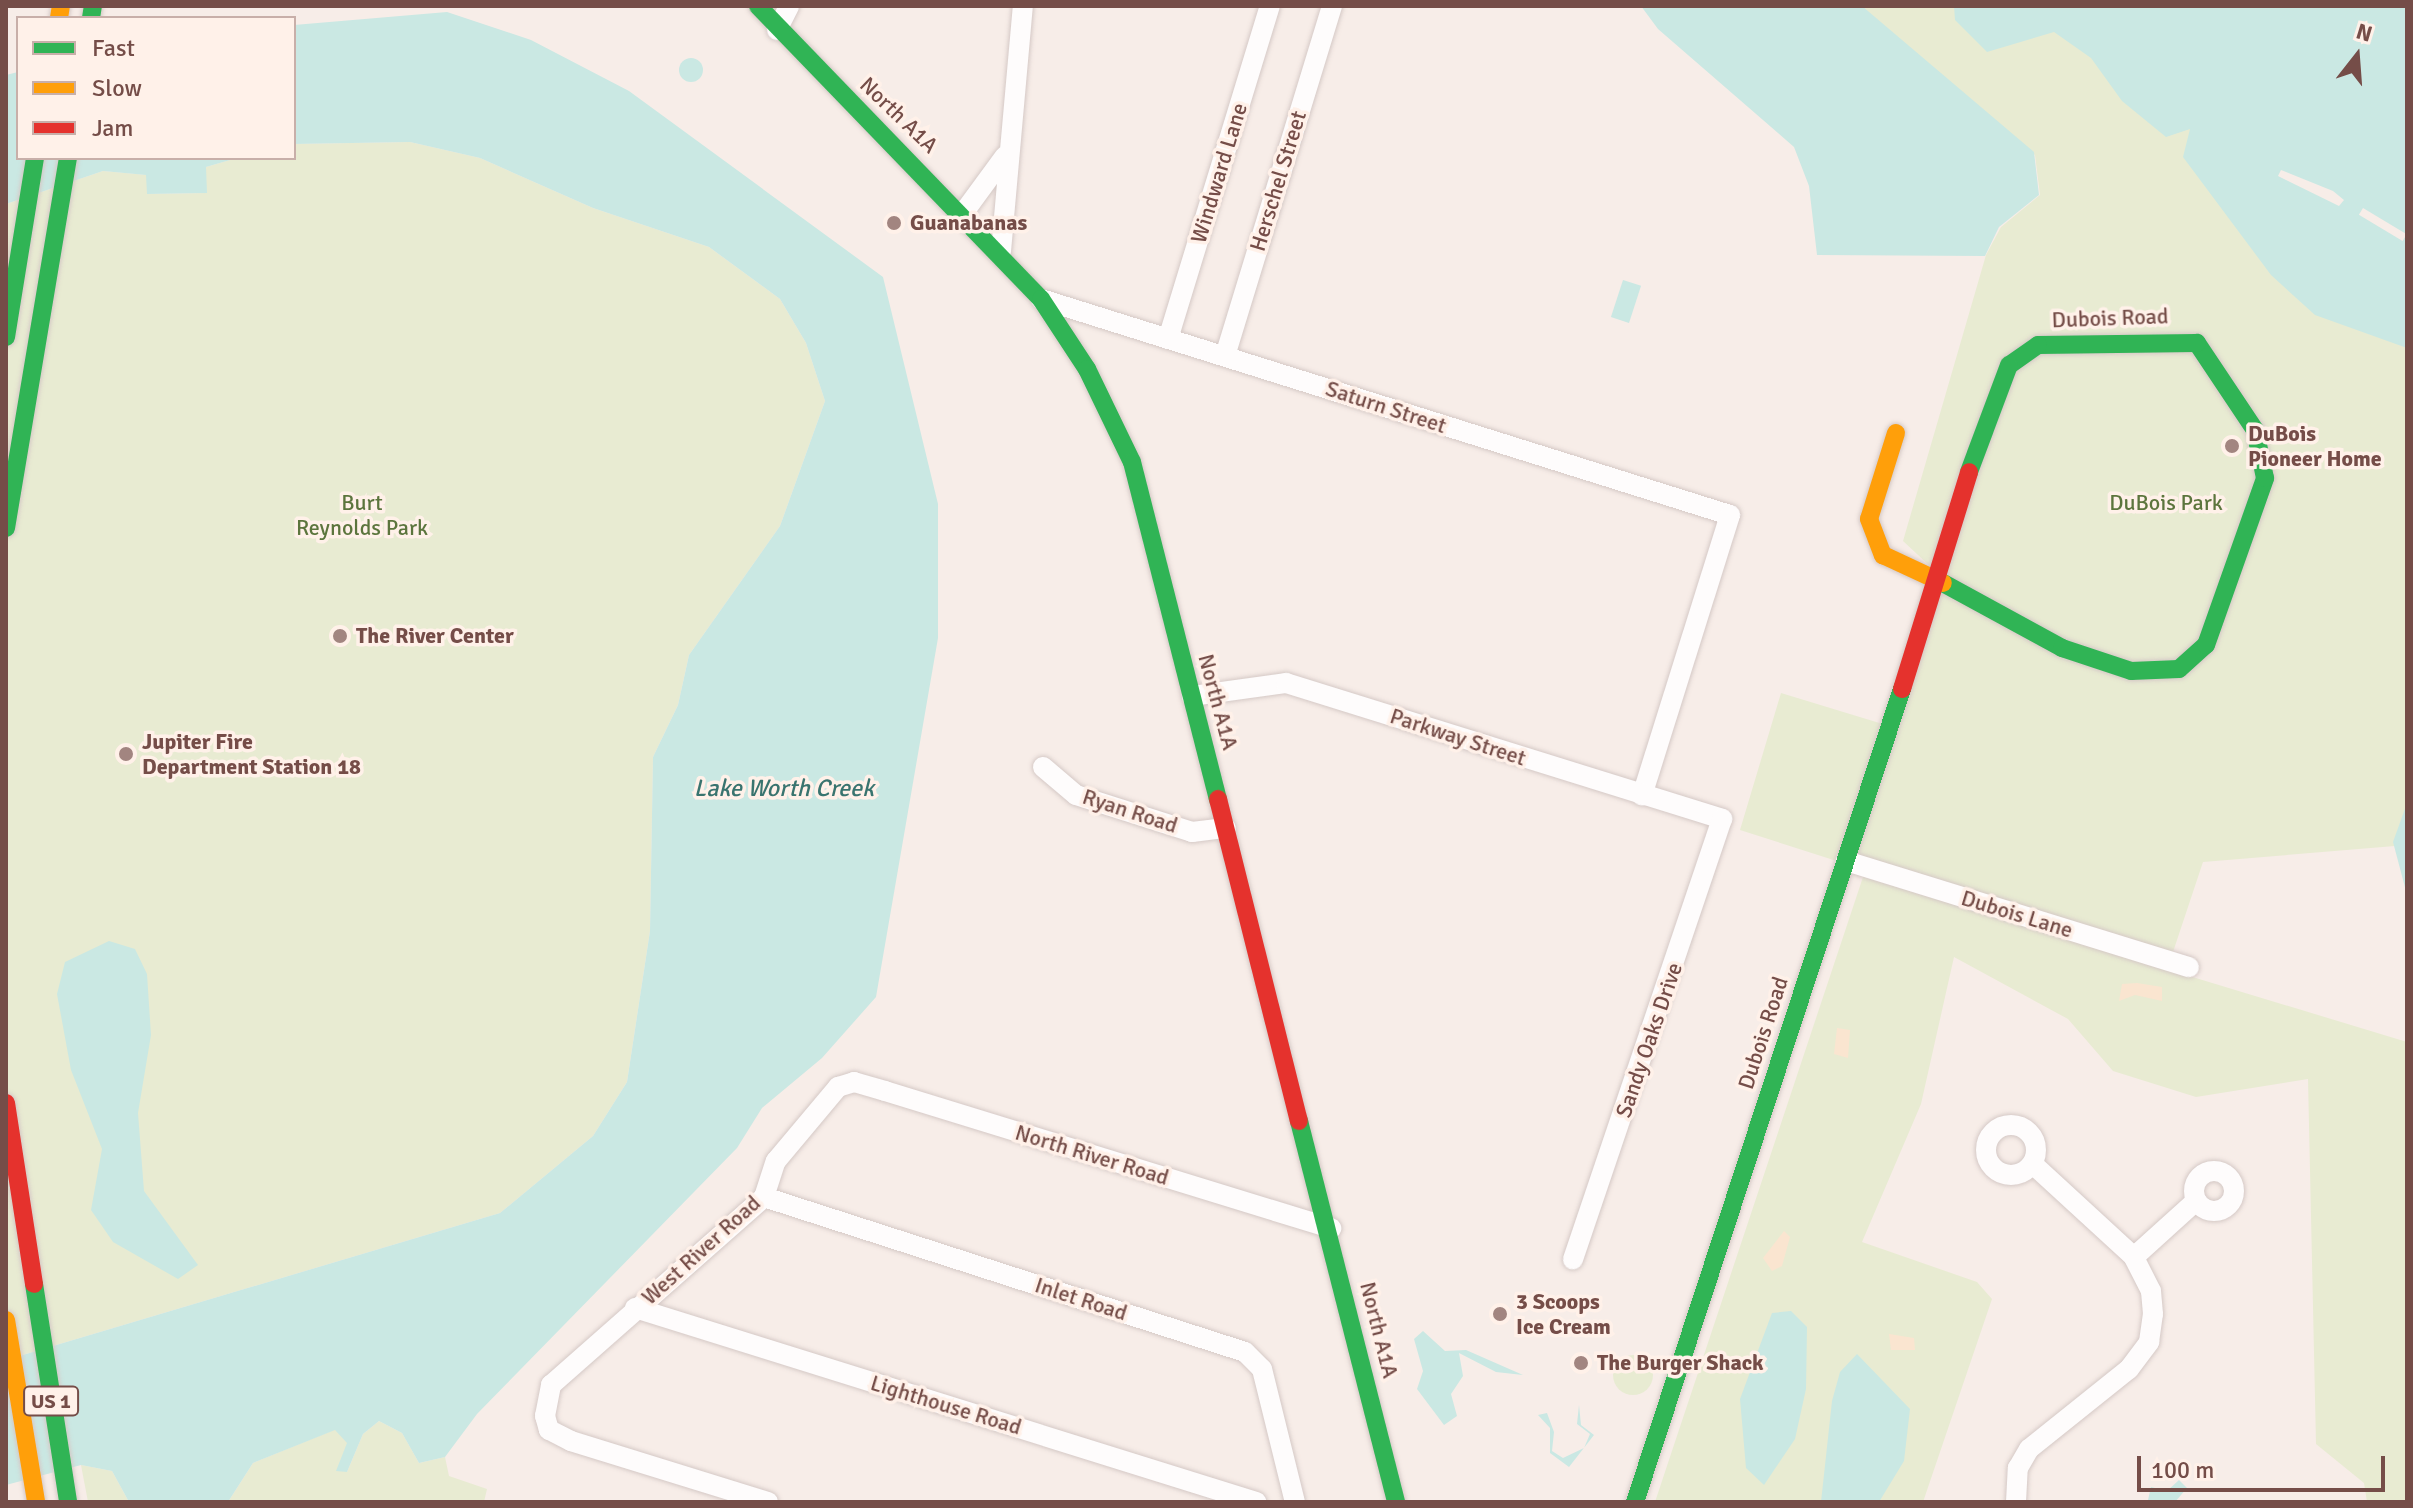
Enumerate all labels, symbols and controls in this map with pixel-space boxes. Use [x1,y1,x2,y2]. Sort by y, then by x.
legend [16,16,296,160]
north arrow [2317,16,2397,96]
text: N [2353,17,2375,48]
text: Fast [92,33,135,63]
street label: North A1A [854,71,944,159]
text: Slow [92,73,142,103]
street label: Windward Lane [1185,100,1253,246]
street label: Herschel Street [1244,108,1312,254]
text: Jam [92,113,133,143]
place label: Guanabanas [910,210,1027,236]
marker: Guanabanas [885,214,903,232]
street label: Dubois Road [2051,303,2169,333]
street label: Saturn Street [1322,375,1450,439]
place label: DuBois Pioneer Home [2248,420,2382,472]
marker: DuBois Pioneer Home [2223,437,2241,455]
park label: Burt Reynolds Park [296,489,428,540]
park label: DuBois Park [2109,490,2223,516]
place label: The River Center [356,623,514,649]
marker: The River Center [331,627,349,645]
street label: North A1A [1193,651,1243,753]
street label: Parkway Street [1387,703,1529,771]
place label: Jupiter Fire Department Station 18 [142,728,361,780]
marker: Jupiter Fire Department Station 18 [117,745,135,763]
water label: Lake Worth Creek [694,775,874,803]
street label: Ryan Road [1079,783,1181,839]
street label: Dubois Lane [1958,885,2076,943]
street label: Sandy Oaks Drive [1610,959,1688,1121]
street label: Dubois Road [1732,973,1794,1093]
street label: North River Road [1012,1119,1172,1191]
street label: West River Road [636,1190,766,1310]
street label: Inlet Road [1032,1272,1130,1326]
street label: North A1A [1354,1279,1404,1381]
place label: 3 Scoops Ice Cream [1516,1288,1611,1340]
marker: 3 Scoops Ice Cream [1491,1305,1509,1323]
place label: The Burger Shack [1597,1350,1764,1376]
marker: The Burger Shack [1572,1354,1590,1372]
street label: Lighthouse Road [867,1370,1025,1440]
road number: US 1 [23,1385,79,1417]
scale bar [2141,1440,2389,1490]
text: 100 m [2151,1455,2214,1485]

